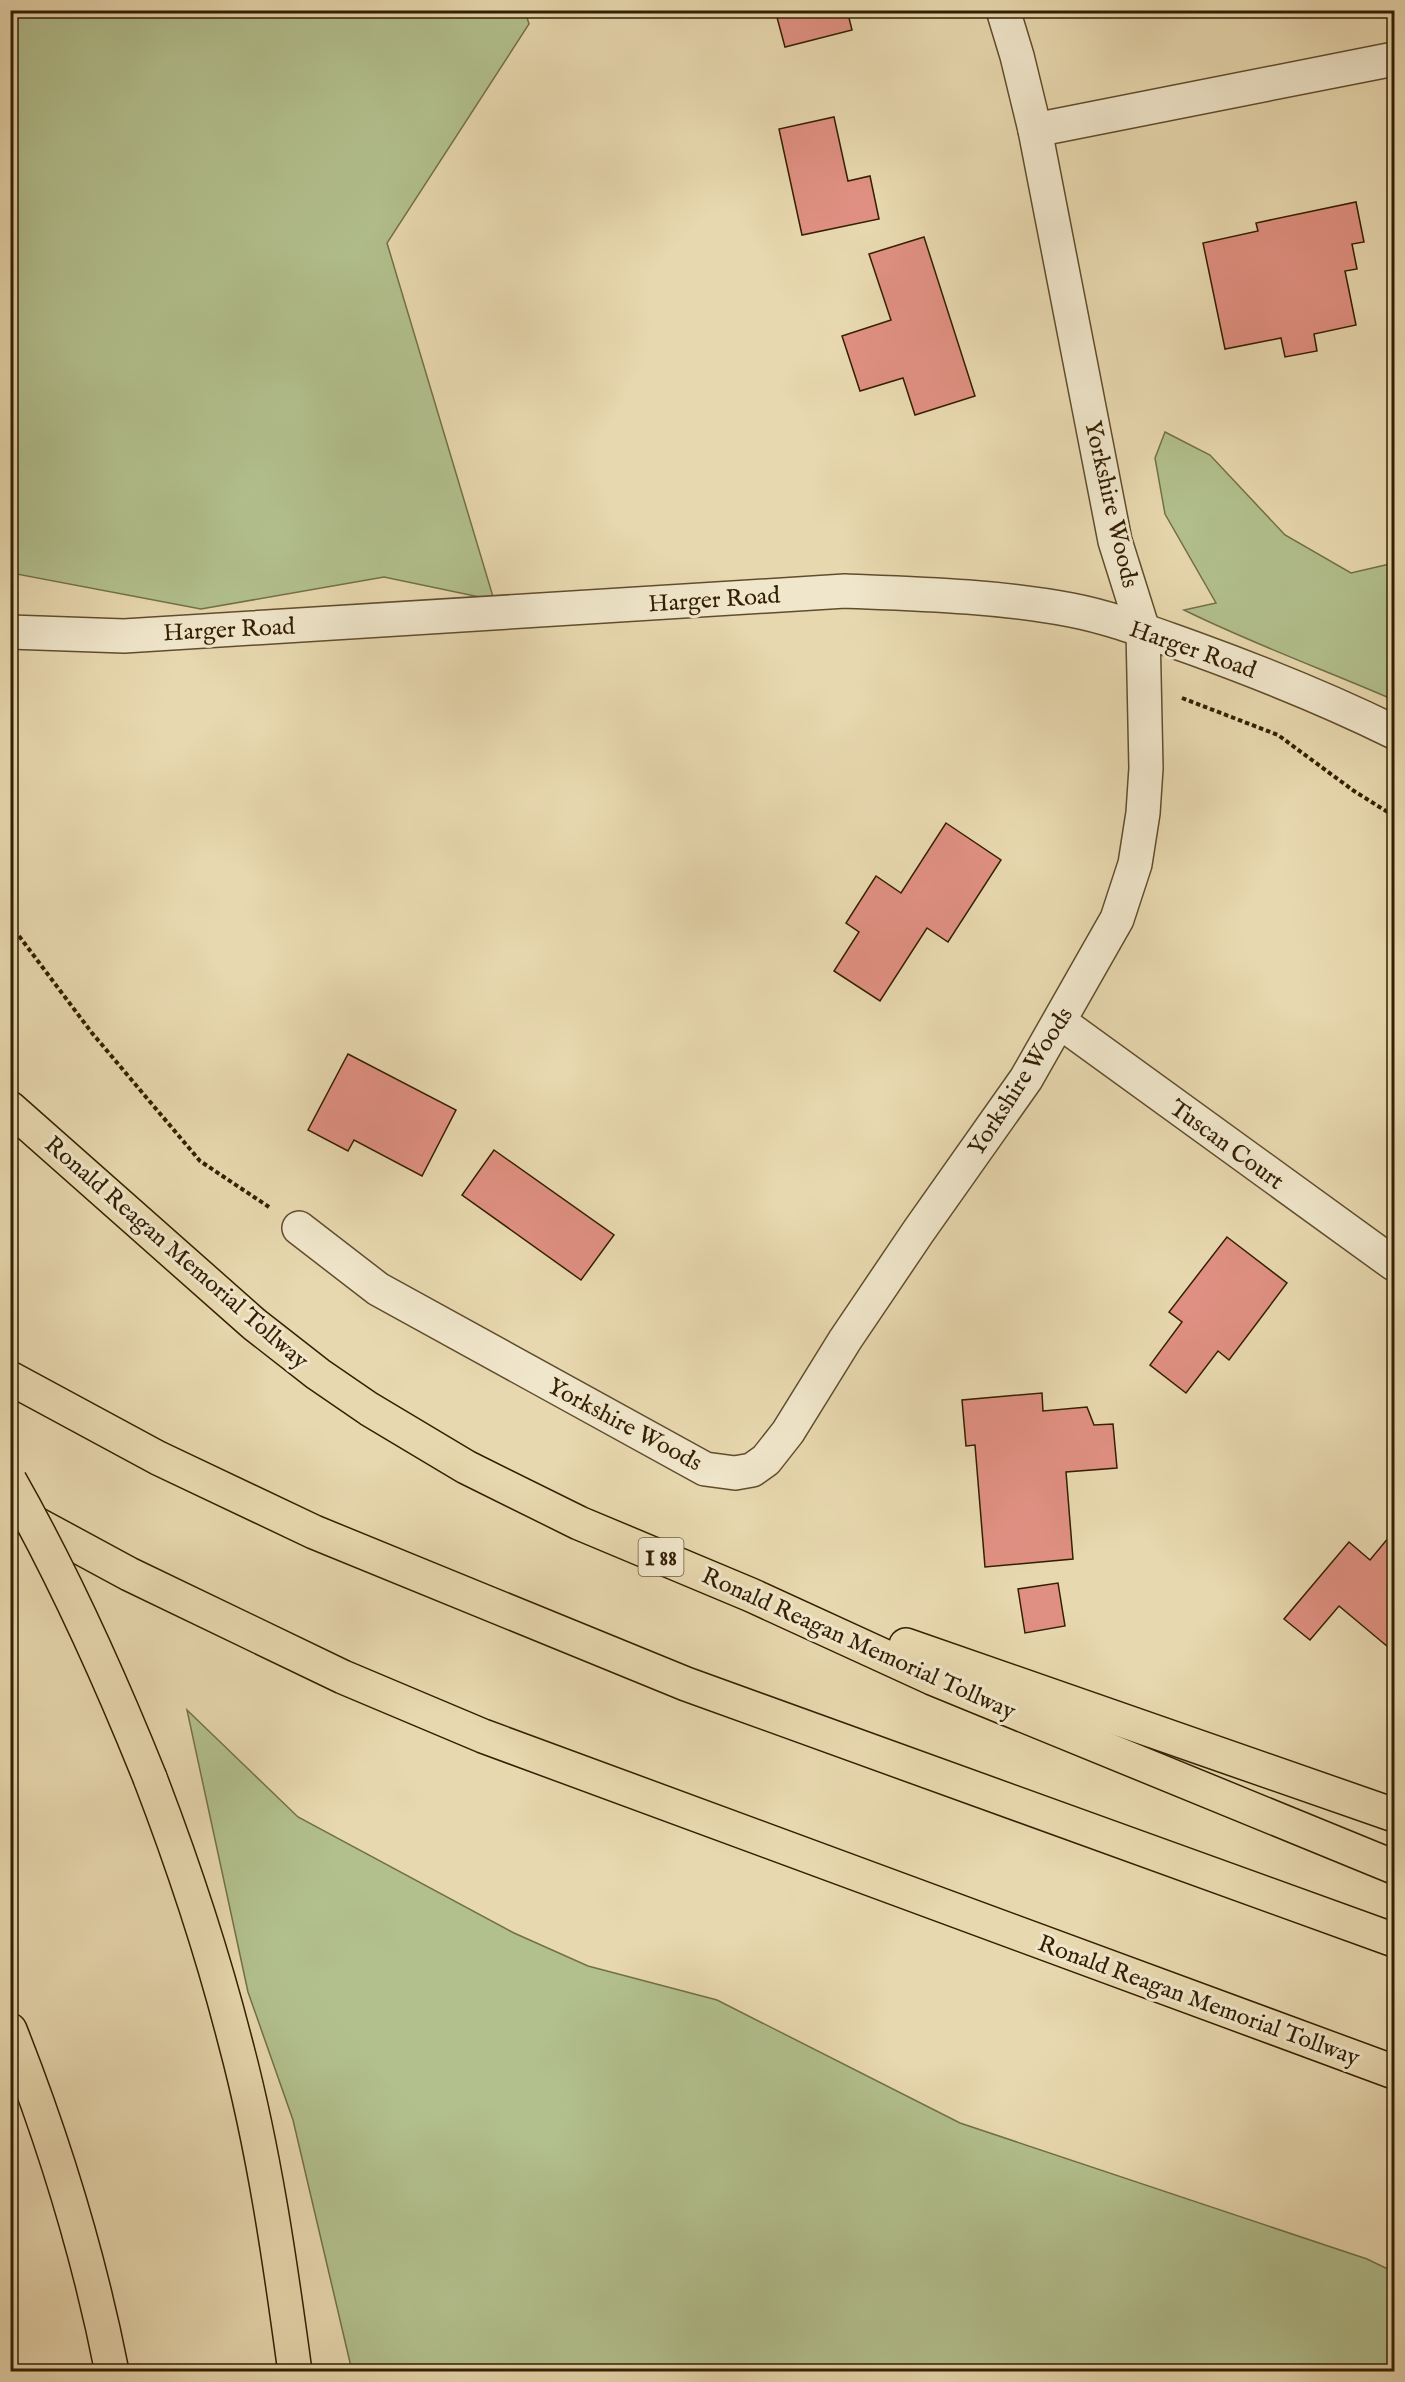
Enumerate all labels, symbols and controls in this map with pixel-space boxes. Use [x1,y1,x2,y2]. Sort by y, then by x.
street label: Yorkshire Woods [1076,418,1145,591]
street label: Harger Road [647,580,781,621]
street label: Harger Road [162,612,296,649]
street label: Harger Road [1125,614,1260,687]
street label: Yorkshire Woods [962,1002,1081,1162]
street label: Tuscan Court [1163,1093,1290,1197]
street label: Ronald Reagan Memorial Tollway [37,1130,315,1377]
street label: Yorkshire Woods [542,1372,707,1479]
road number: I 88 [638,1538,684,1576]
street label: Ronald Reagan Memorial Tollway [697,1561,1020,1728]
street label: Ronald Reagan Memorial Tollway [1033,1929,1364,2074]

